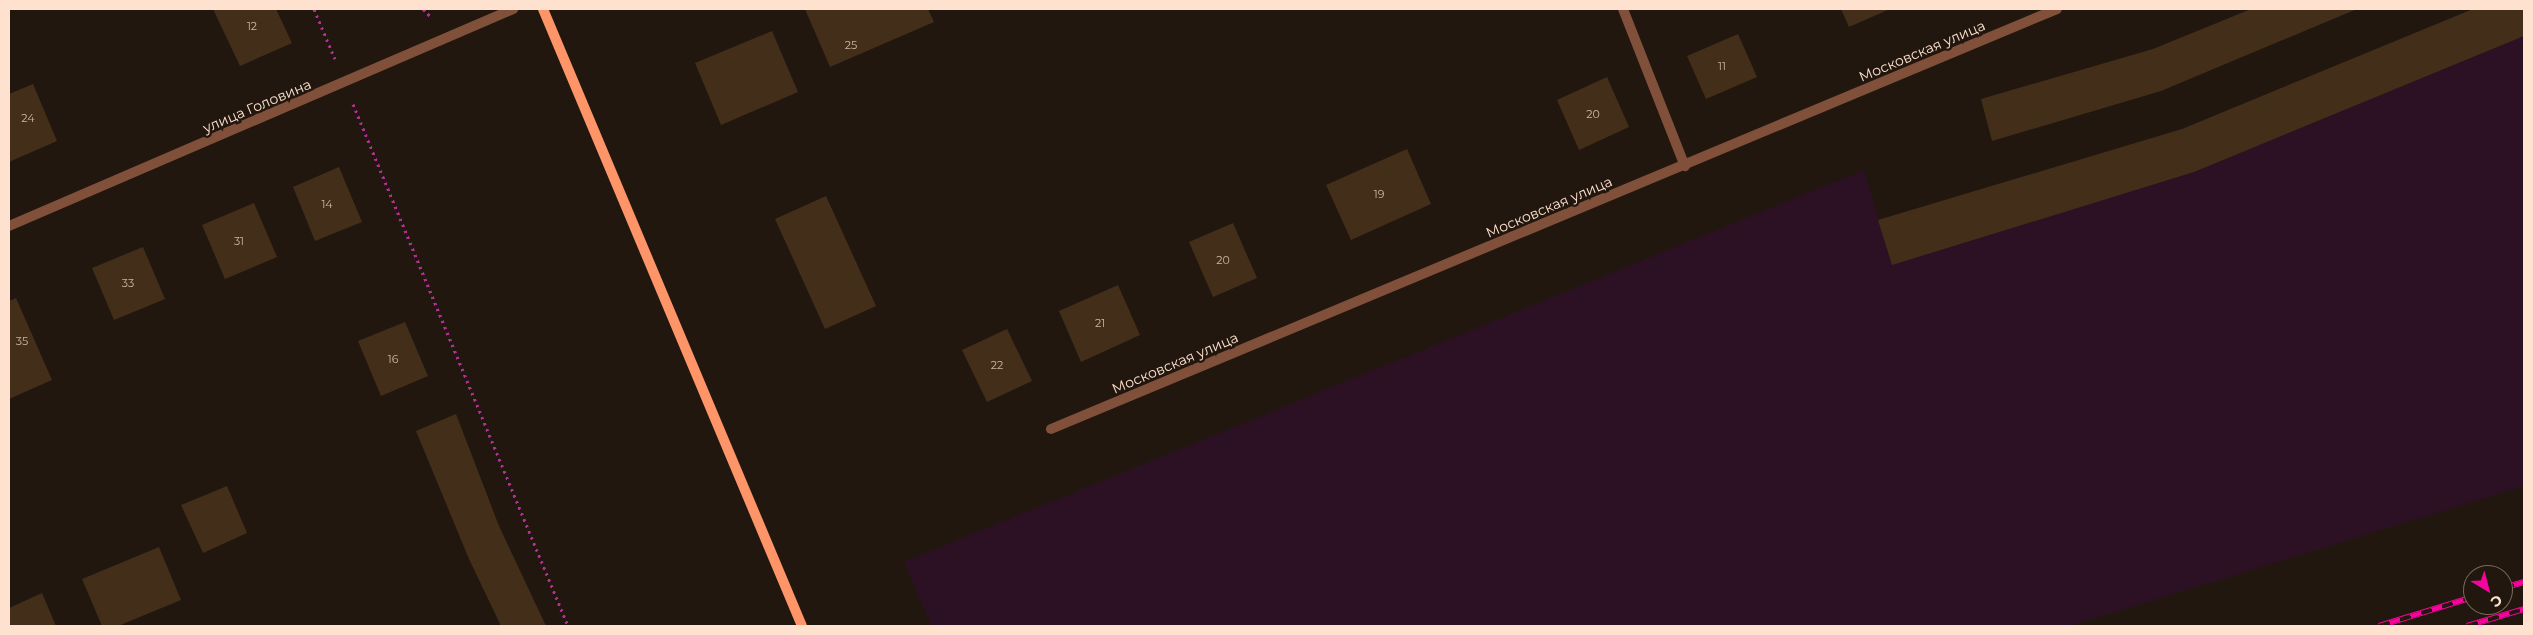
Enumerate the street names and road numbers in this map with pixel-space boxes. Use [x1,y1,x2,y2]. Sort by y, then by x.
street label: Московская улица [1856,17,1988,85]
street label: улица Головина [200,76,314,136]
street label: Московская улица [1483,173,1615,241]
street label: Московская улица [1109,329,1241,397]

